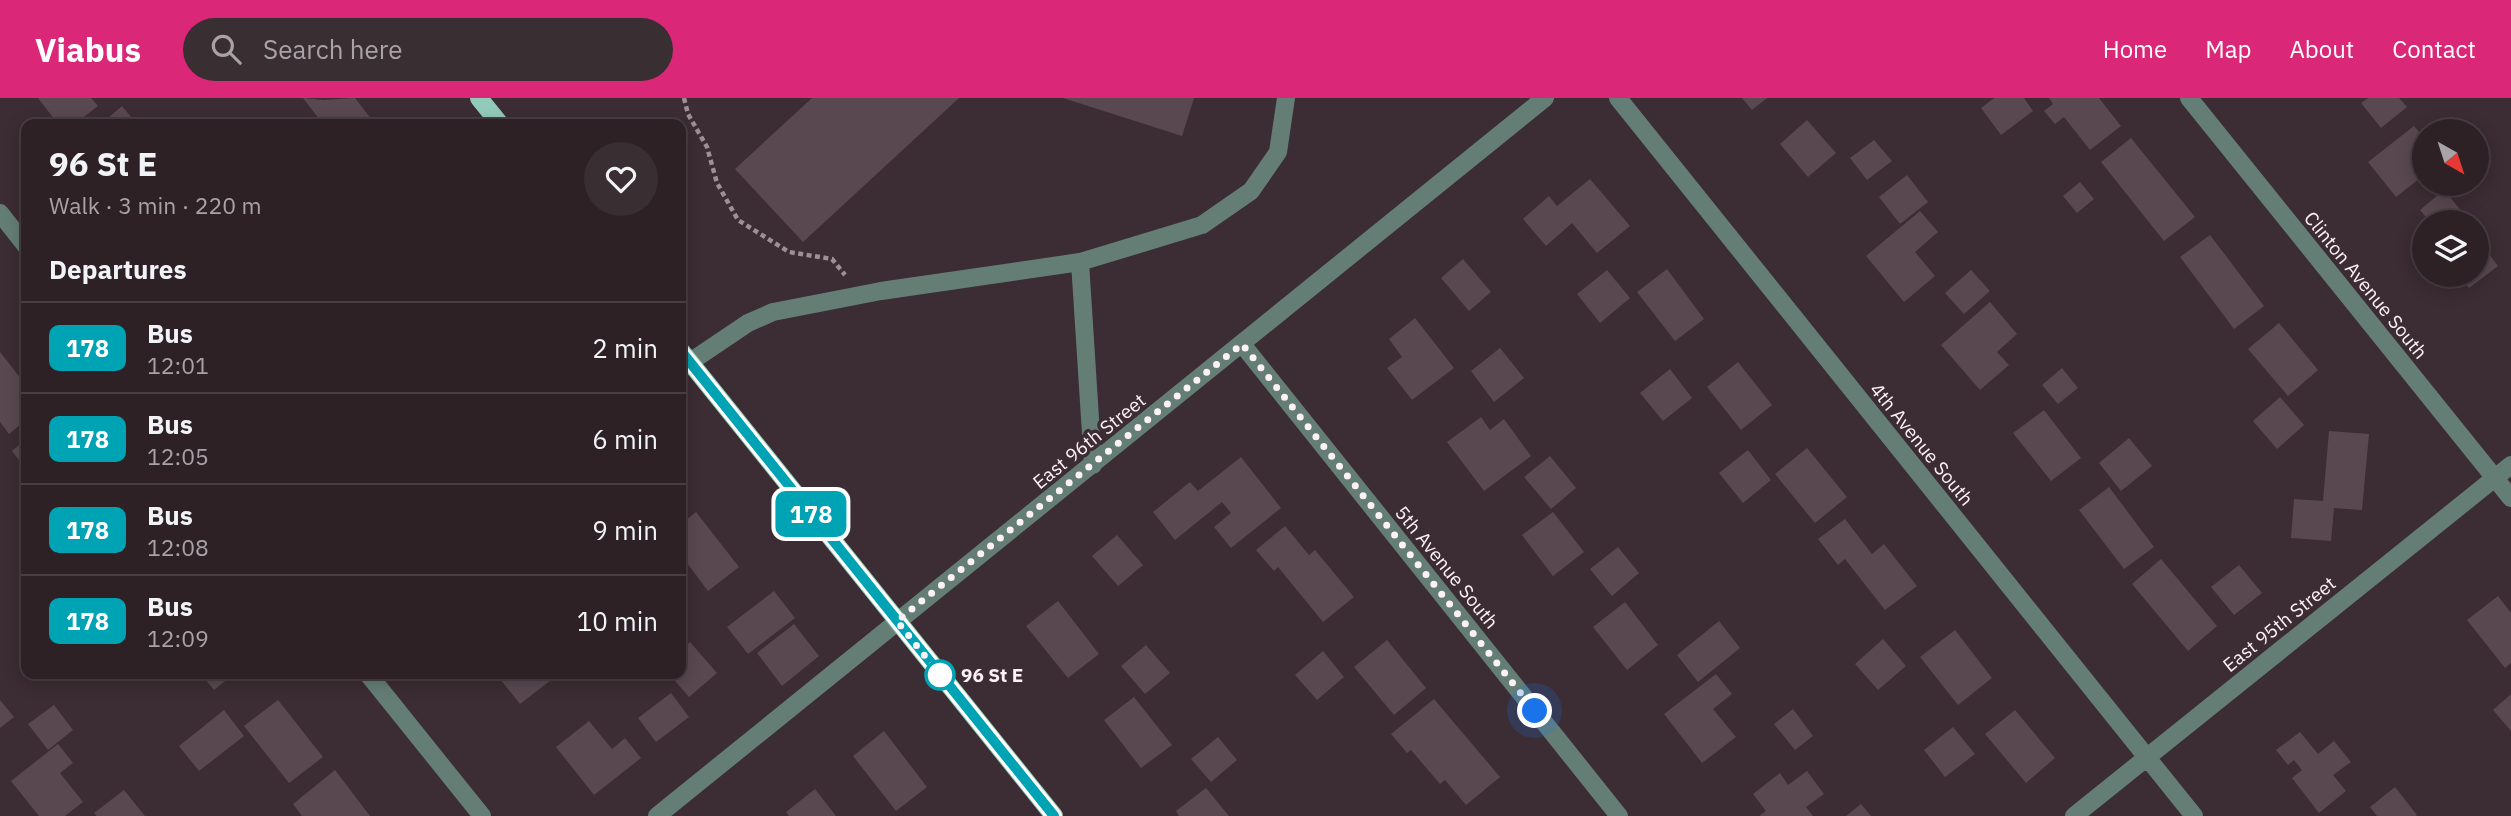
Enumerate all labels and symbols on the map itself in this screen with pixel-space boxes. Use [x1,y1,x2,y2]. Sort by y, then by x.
north arrow [2412,119,2488,196]
street label: Clinton Avenue South [2299,206,2433,364]
street label: 4th Avenue South [1865,378,1979,510]
street label: East 96th Street [1028,388,1150,494]
line badge: 178 [771,491,851,537]
street label: 5th Avenue South [1390,501,1504,633]
street label: East 95th Street [2218,571,2340,677]
marker: 96 St E [925,660,955,690]
place label: 96 St E [961,663,1023,687]
your location [1517,693,1552,728]

